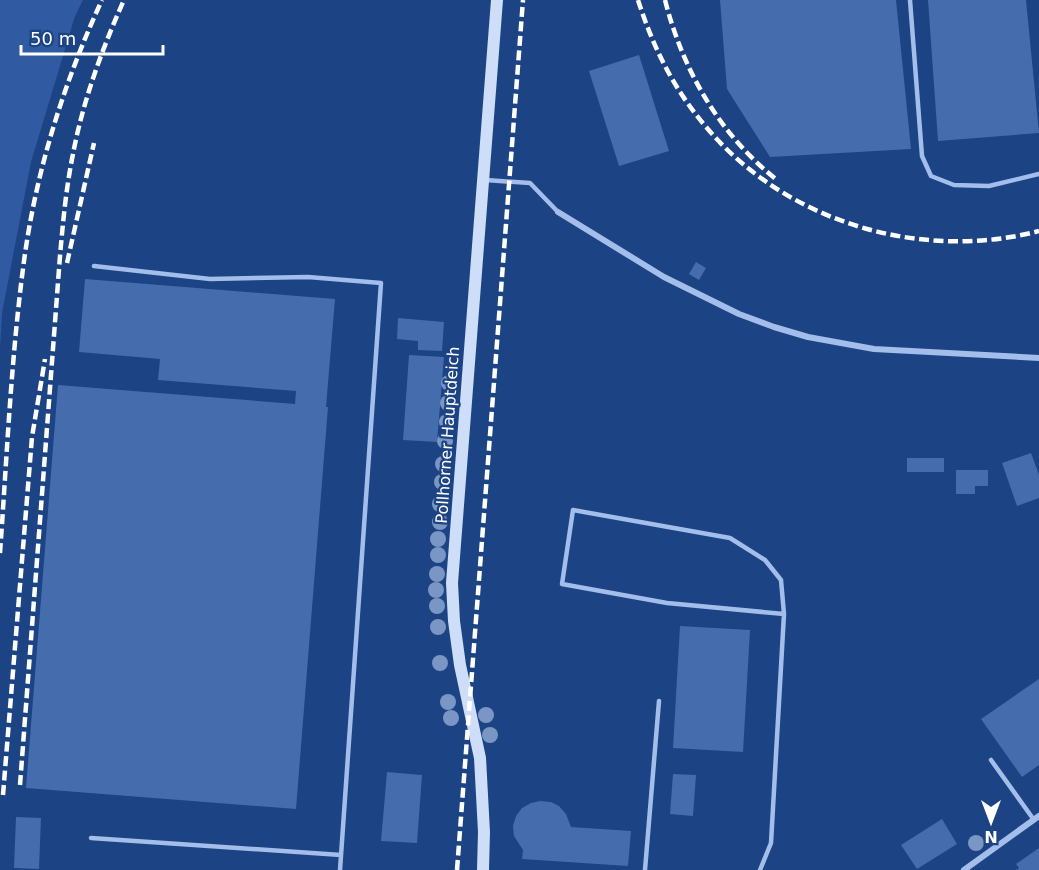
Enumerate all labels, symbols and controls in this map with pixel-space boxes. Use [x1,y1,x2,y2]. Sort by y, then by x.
scale bar [21,18,164,56]
text: 50 m [30,28,76,49]
street label: Pollhorner Hauptdeich [432,346,463,524]
north arrow [961,792,1021,852]
text: N [984,827,998,846]

